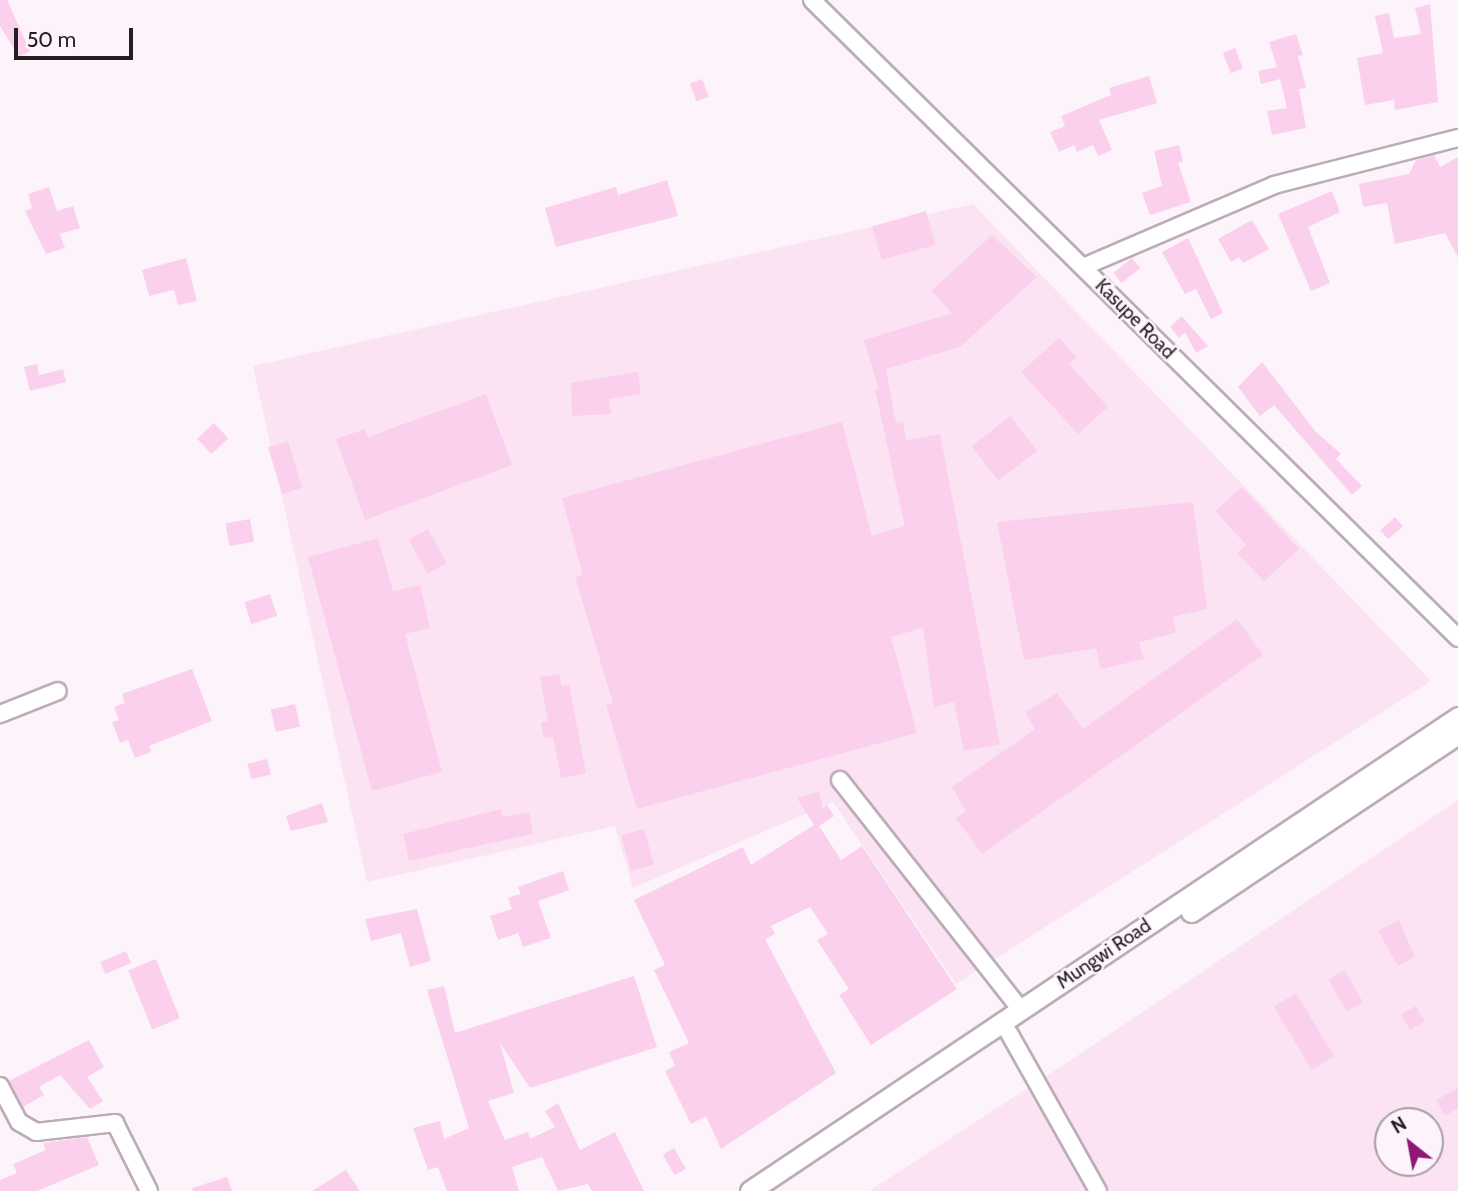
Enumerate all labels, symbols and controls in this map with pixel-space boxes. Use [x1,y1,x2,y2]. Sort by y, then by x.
scale bar [18,14,136,58]
text: 50 m [27,27,76,52]
street label: Kasupe Road [1090,274,1180,364]
street label: Mungwi Road [1053,914,1155,994]
north arrow [1374,1107,1444,1177]
text: N [1387,1112,1411,1139]

